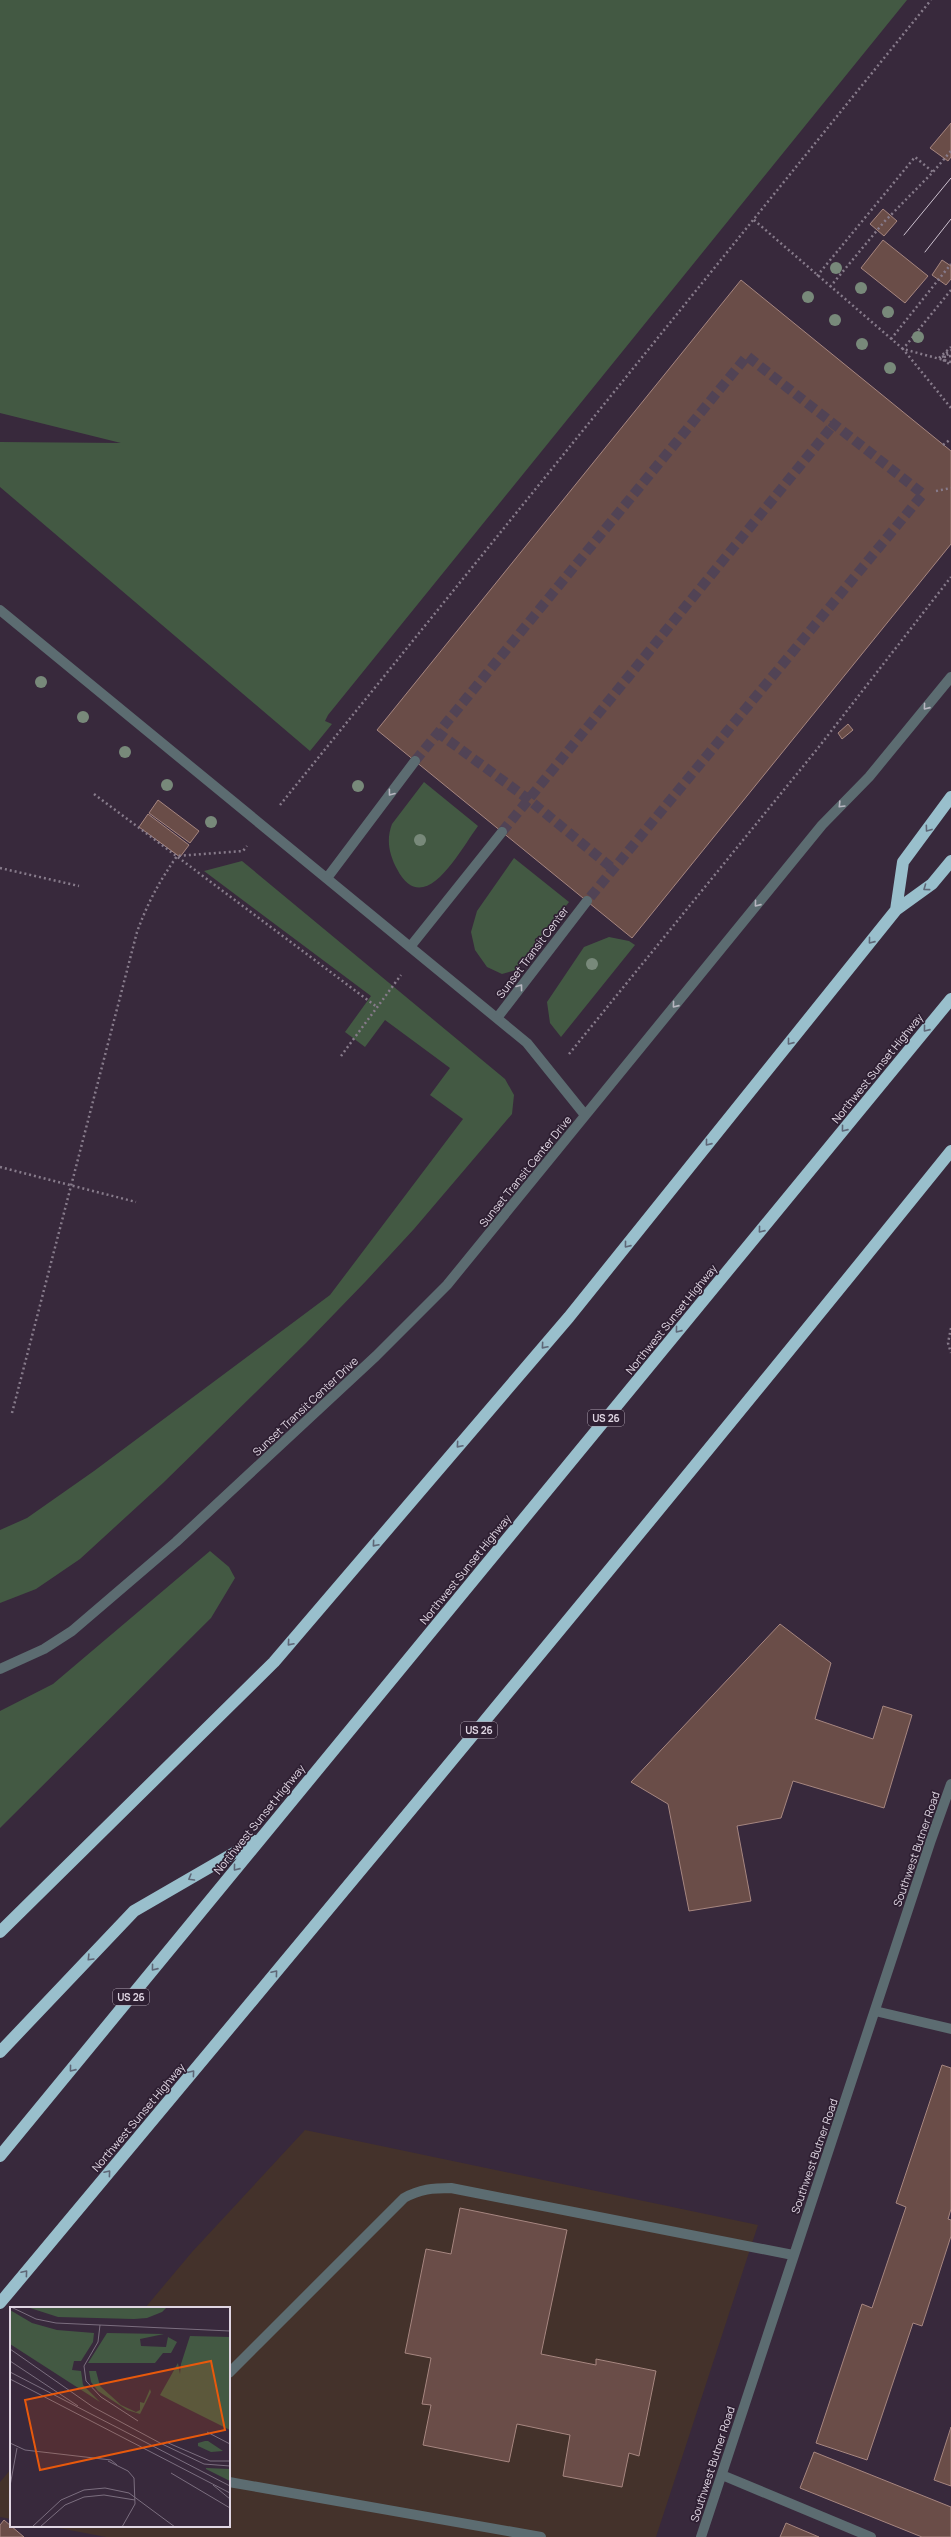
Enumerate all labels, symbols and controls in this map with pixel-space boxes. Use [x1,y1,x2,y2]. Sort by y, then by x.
one-way arrow [924,702,931,710]
one-way arrow [389,788,396,795]
one-way arrow [839,800,846,808]
one-way arrow [926,824,933,831]
one-way arrow [923,883,930,891]
one-way arrow [755,900,762,907]
street label: Sunset Transit Center [493,903,571,1001]
one-way arrow [869,936,876,943]
one-way arrow [516,985,523,992]
one-way arrow [673,1000,680,1008]
street label: Northwest Sunset Highway [828,1010,926,1126]
one-way arrow [924,1024,931,1031]
one-way arrow [787,1037,794,1044]
street label: Sunset Transit Center Drive [475,1112,575,1230]
one-way arrow [841,1125,848,1132]
one-way arrow [706,1139,713,1146]
one-way arrow [759,1225,766,1232]
one-way arrow [624,1240,631,1247]
street label: Northwest Sunset Highway [622,1261,720,1377]
one-way arrow [676,1325,683,1333]
one-way arrow [541,1342,548,1349]
street label: Sunset Transit Center Drive [249,1353,361,1459]
road number: US 26 [588,1410,624,1426]
one-way arrow [457,1440,464,1448]
street label: Northwest Sunset Highway [416,1511,514,1627]
one-way arrow [372,1539,379,1547]
one-way arrow [288,1638,295,1645]
road number: US 26 [461,1722,497,1738]
street label: Northwest Sunset Highway [210,1761,308,1877]
street label: Southwest Butner Road [889,1790,943,1908]
one-way arrow [234,1863,241,1870]
one-way arrow [188,1874,195,1881]
one-way arrow [87,1953,95,1961]
one-way arrow [152,1964,159,1971]
one-way arrow [270,1971,277,1978]
road number: US 26 [113,1989,149,2005]
street label: Northwest Sunset Highway [88,2059,188,2174]
one-way arrow [69,2064,76,2071]
one-way arrow [187,2071,194,2078]
street label: Southwest Butner Road [787,2097,841,2215]
one-way arrow [104,2170,111,2178]
one-way arrow [20,2270,27,2277]
inset map [10,2307,230,2527]
street label: Southwest Butner Road [686,2404,738,2524]

